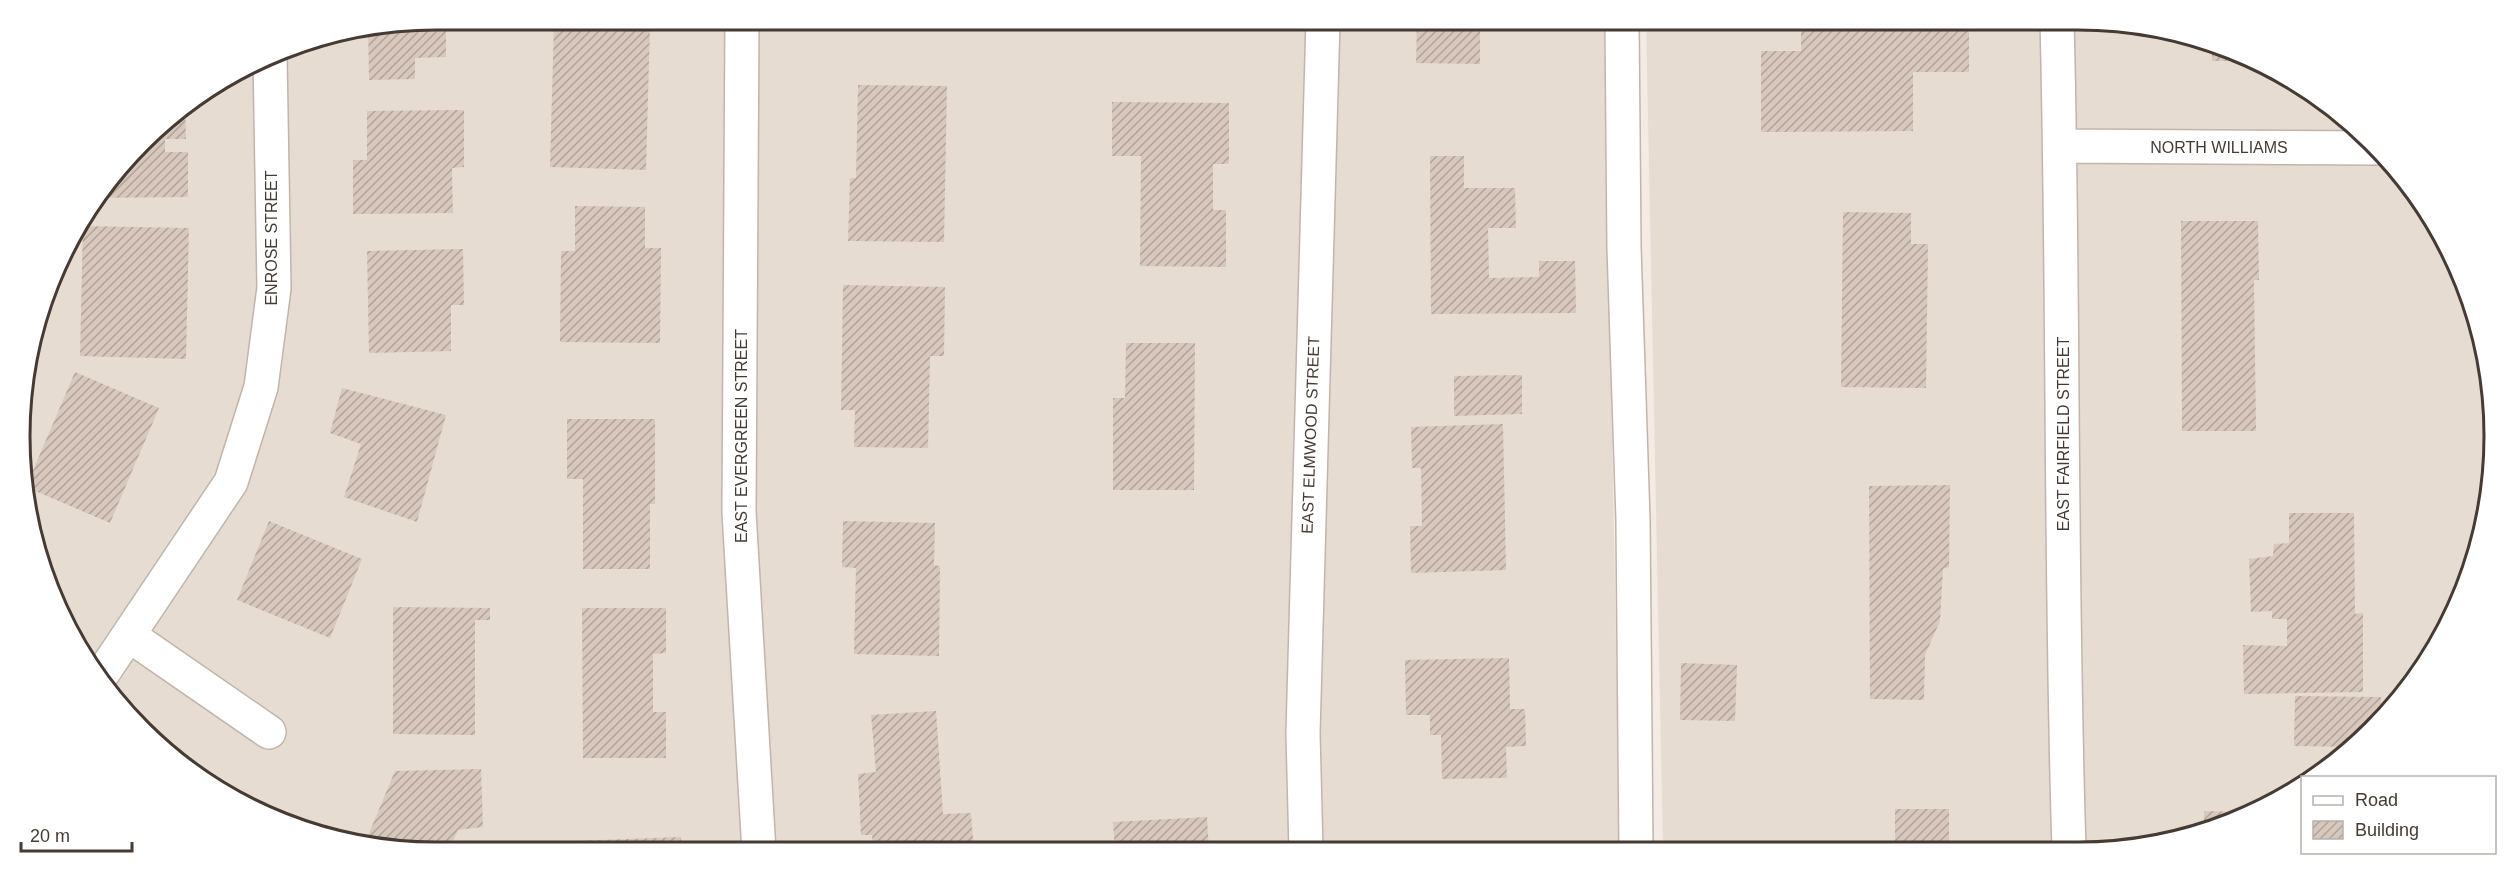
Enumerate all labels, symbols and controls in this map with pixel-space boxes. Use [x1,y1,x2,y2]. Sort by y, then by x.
street label: NORTH WILLIAMS [2150,139,2288,156]
street label: ENROSE STREET [263,170,280,306]
street label: EAST EVERGREEN STREET [733,329,750,543]
street label: EAST ELMWOOD STREET [1299,336,1322,534]
street label: EAST FAIRFIELD STREET [2055,337,2072,531]
legend [2301,776,2496,854]
text: Road [2355,790,2398,810]
scale bar [21,815,132,853]
text: Building [2355,820,2419,840]
text: 20 m [30,826,70,846]

